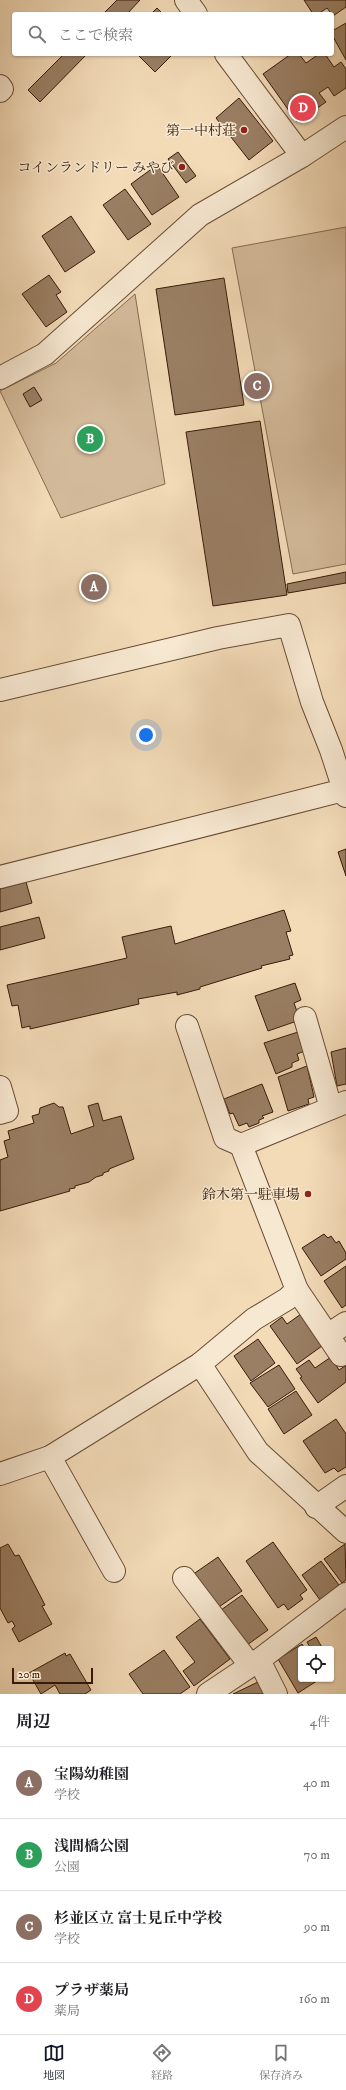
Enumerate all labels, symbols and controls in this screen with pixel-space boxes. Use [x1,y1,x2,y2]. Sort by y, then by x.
search box [12,12,334,56]
icon: search [26,23,48,45]
text: ここで検索 [58,26,133,45]
pin: D [290,93,316,123]
place label: 第一中村荘 [166,122,236,140]
marker: 第一中村荘 [239,125,249,135]
place label: コインランドリー みやび [17,159,174,177]
marker: コインランドリー みやび [177,162,187,172]
pin: C [244,371,270,401]
pin: B [77,424,103,454]
pin: A [81,572,107,602]
your location [136,725,156,745]
place label: 鈴木第一駐車場 [202,1186,300,1204]
marker: 鈴木第一駐車場 [303,1189,313,1199]
map controls [298,1646,334,1682]
button: locate [298,1646,334,1682]
scale bar [12,1666,93,1685]
text: 20 m [18,1668,40,1682]
text: 周辺 [16,1711,50,1733]
text: 4件 [310,1714,330,1730]
text: 宝陽幼稚園 [54,1765,129,1784]
text: A [25,1775,33,1791]
text: 40 m [303,1775,330,1791]
text: 学校 [54,1787,80,1803]
text: 浅間橋公園 [54,1837,129,1856]
text: B [25,1847,33,1863]
text: 70 m [304,1847,330,1863]
text: 公園 [54,1859,80,1875]
text: 杉並区立 富士見丘中学校 [54,1909,222,1928]
text: C [25,1919,33,1935]
text: 90 m [304,1919,330,1935]
text: 学校 [54,1931,80,1947]
text: プラザ薬局 [54,1981,129,2000]
text: D [24,1991,34,2007]
text: 160 m [299,1991,330,2007]
text: 薬局 [54,2003,80,2019]
tab: 地図 [43,2042,65,2083]
tab: 経路 [151,2042,173,2083]
tab: 保存済み [259,2042,303,2083]

